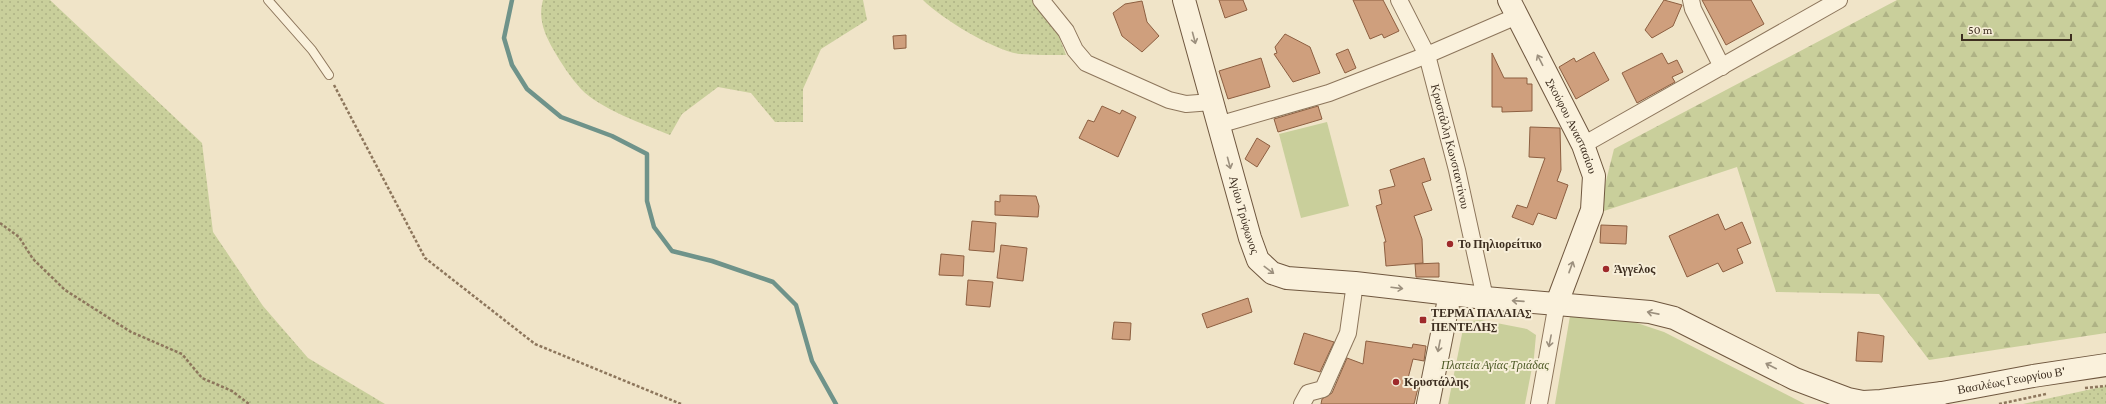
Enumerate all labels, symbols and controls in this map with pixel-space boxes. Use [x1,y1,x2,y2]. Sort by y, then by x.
scale bar [1962,16,2071,42]
text: 50 m [1968,23,1993,37]
one-way arrow [1191,31,1198,44]
one-way arrow [1536,55,1543,67]
street label: Σκούφου Αναστασίου [1543,76,1600,176]
street label: Κρυστάλλη Κωνσταντίνου [1428,82,1472,210]
one-way arrow [1226,156,1233,169]
street label: Αγίου Τρύφωνος [1226,174,1262,256]
place label: Το Πηλιορείτικο [1458,237,1542,251]
marker: Το Πηλιορείτικο [1445,239,1455,249]
one-way arrow [1567,261,1575,273]
place label: Άγγελος [1614,262,1656,276]
marker: Άγγελος [1601,264,1611,274]
one-way arrow [1264,266,1275,274]
one-way arrow [1390,284,1403,292]
one-way arrow [1512,297,1525,304]
place label: ΤΕΡΜΑ ΠΑΛΑΙΑΣ ΠΕΝΤΕΛΗΣ [1431,306,1531,334]
one-way arrow [1647,308,1660,316]
marker: ΤΕΡΜΑ ΠΑΛΑΙΑΣ ΠΕΝΤΕΛΗΣ [1418,315,1428,325]
one-way arrow [1546,335,1554,348]
one-way arrow [1435,339,1443,352]
park label: Πλατεία Αγίας Τριάδας [1440,358,1549,372]
one-way arrow [1765,362,1777,370]
street label: Βασιλέως Γεωργίου Β' [1956,364,2066,397]
place label: Κρυστάλλης [1404,375,1469,389]
marker: Κρυστάλλης [1391,377,1401,387]

